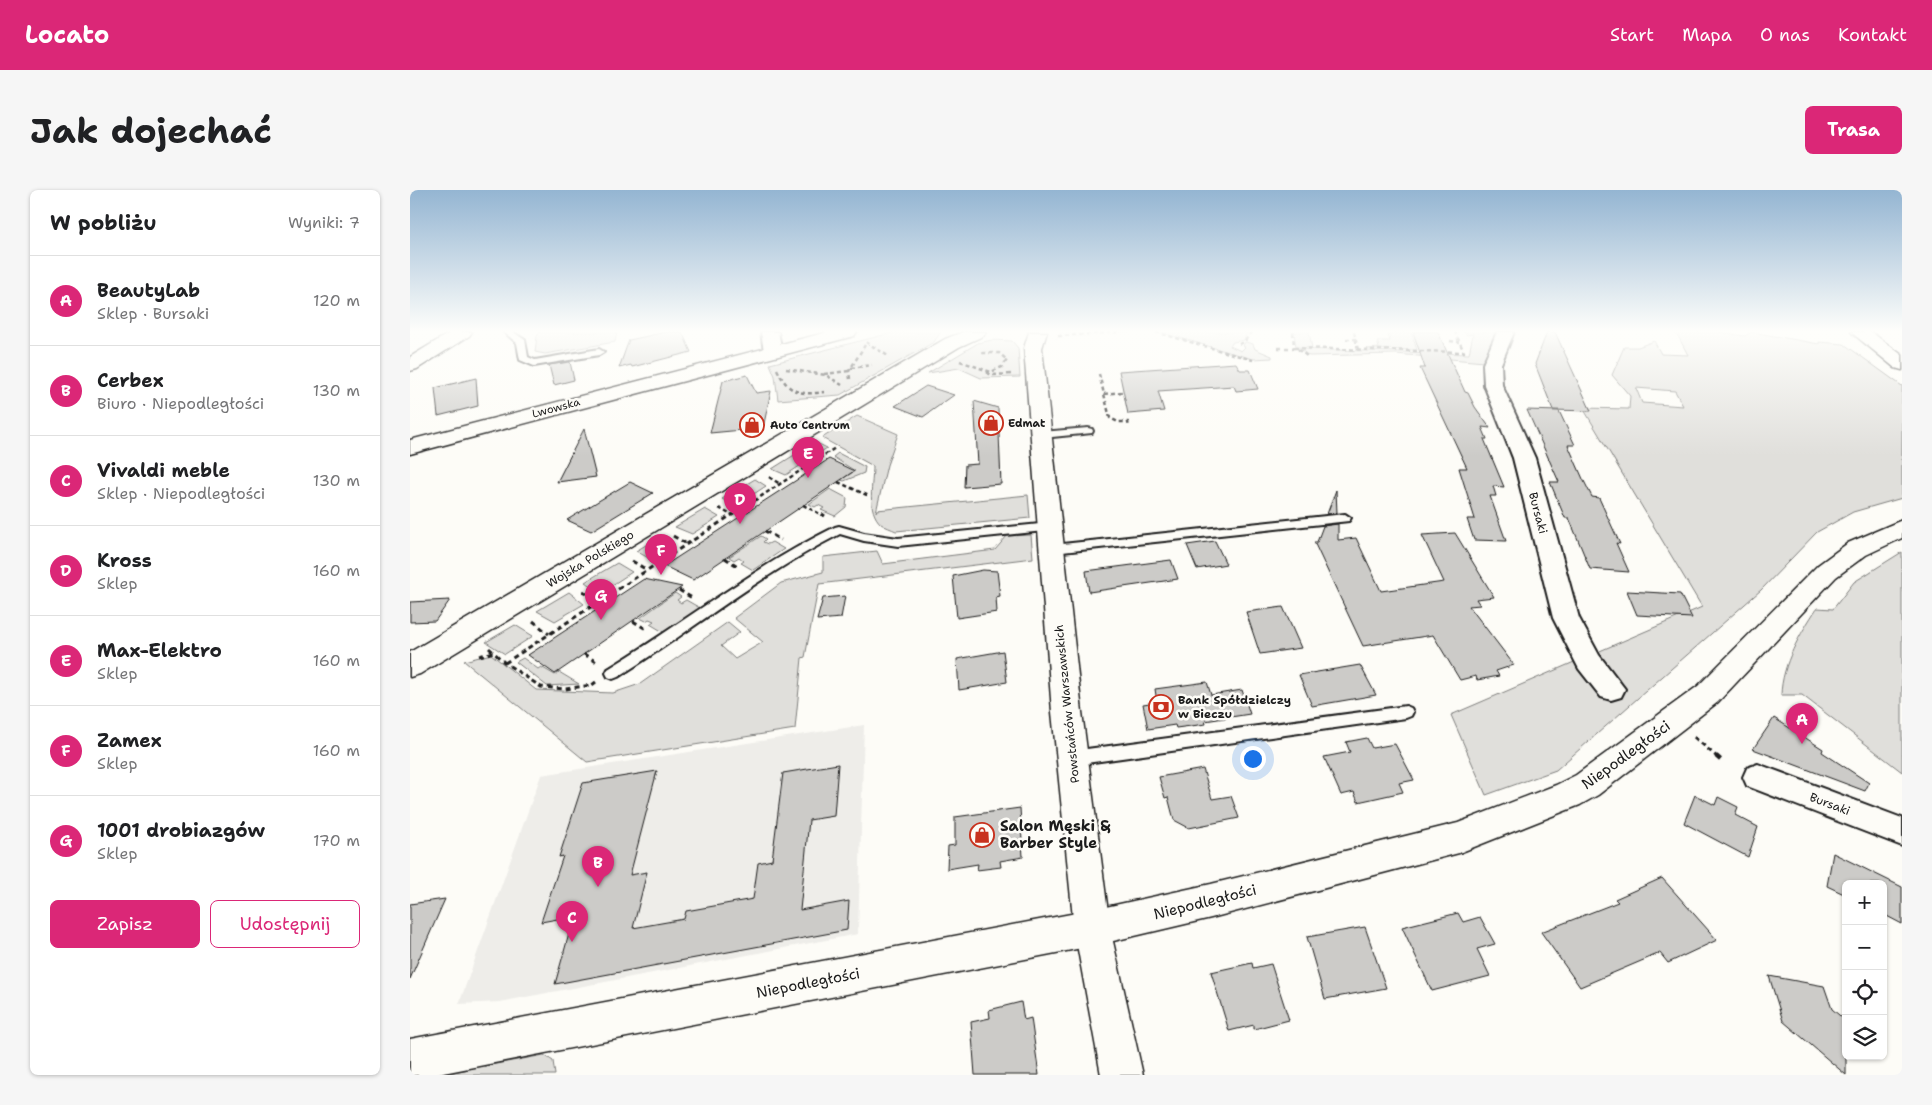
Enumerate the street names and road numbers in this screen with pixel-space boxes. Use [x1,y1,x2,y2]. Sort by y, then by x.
street label: Lwowska [530,394,582,422]
street label: Bursaki [1525,491,1551,535]
street label: Wojska Polskiego [543,527,637,591]
street label: Powstańców Warszawskich [1051,624,1083,784]
street label: Niepodległości [1578,716,1674,794]
street label: Bursaki [1807,789,1853,819]
street label: Niepodległości [1151,880,1259,924]
street label: Niepodległości [754,963,862,1003]

